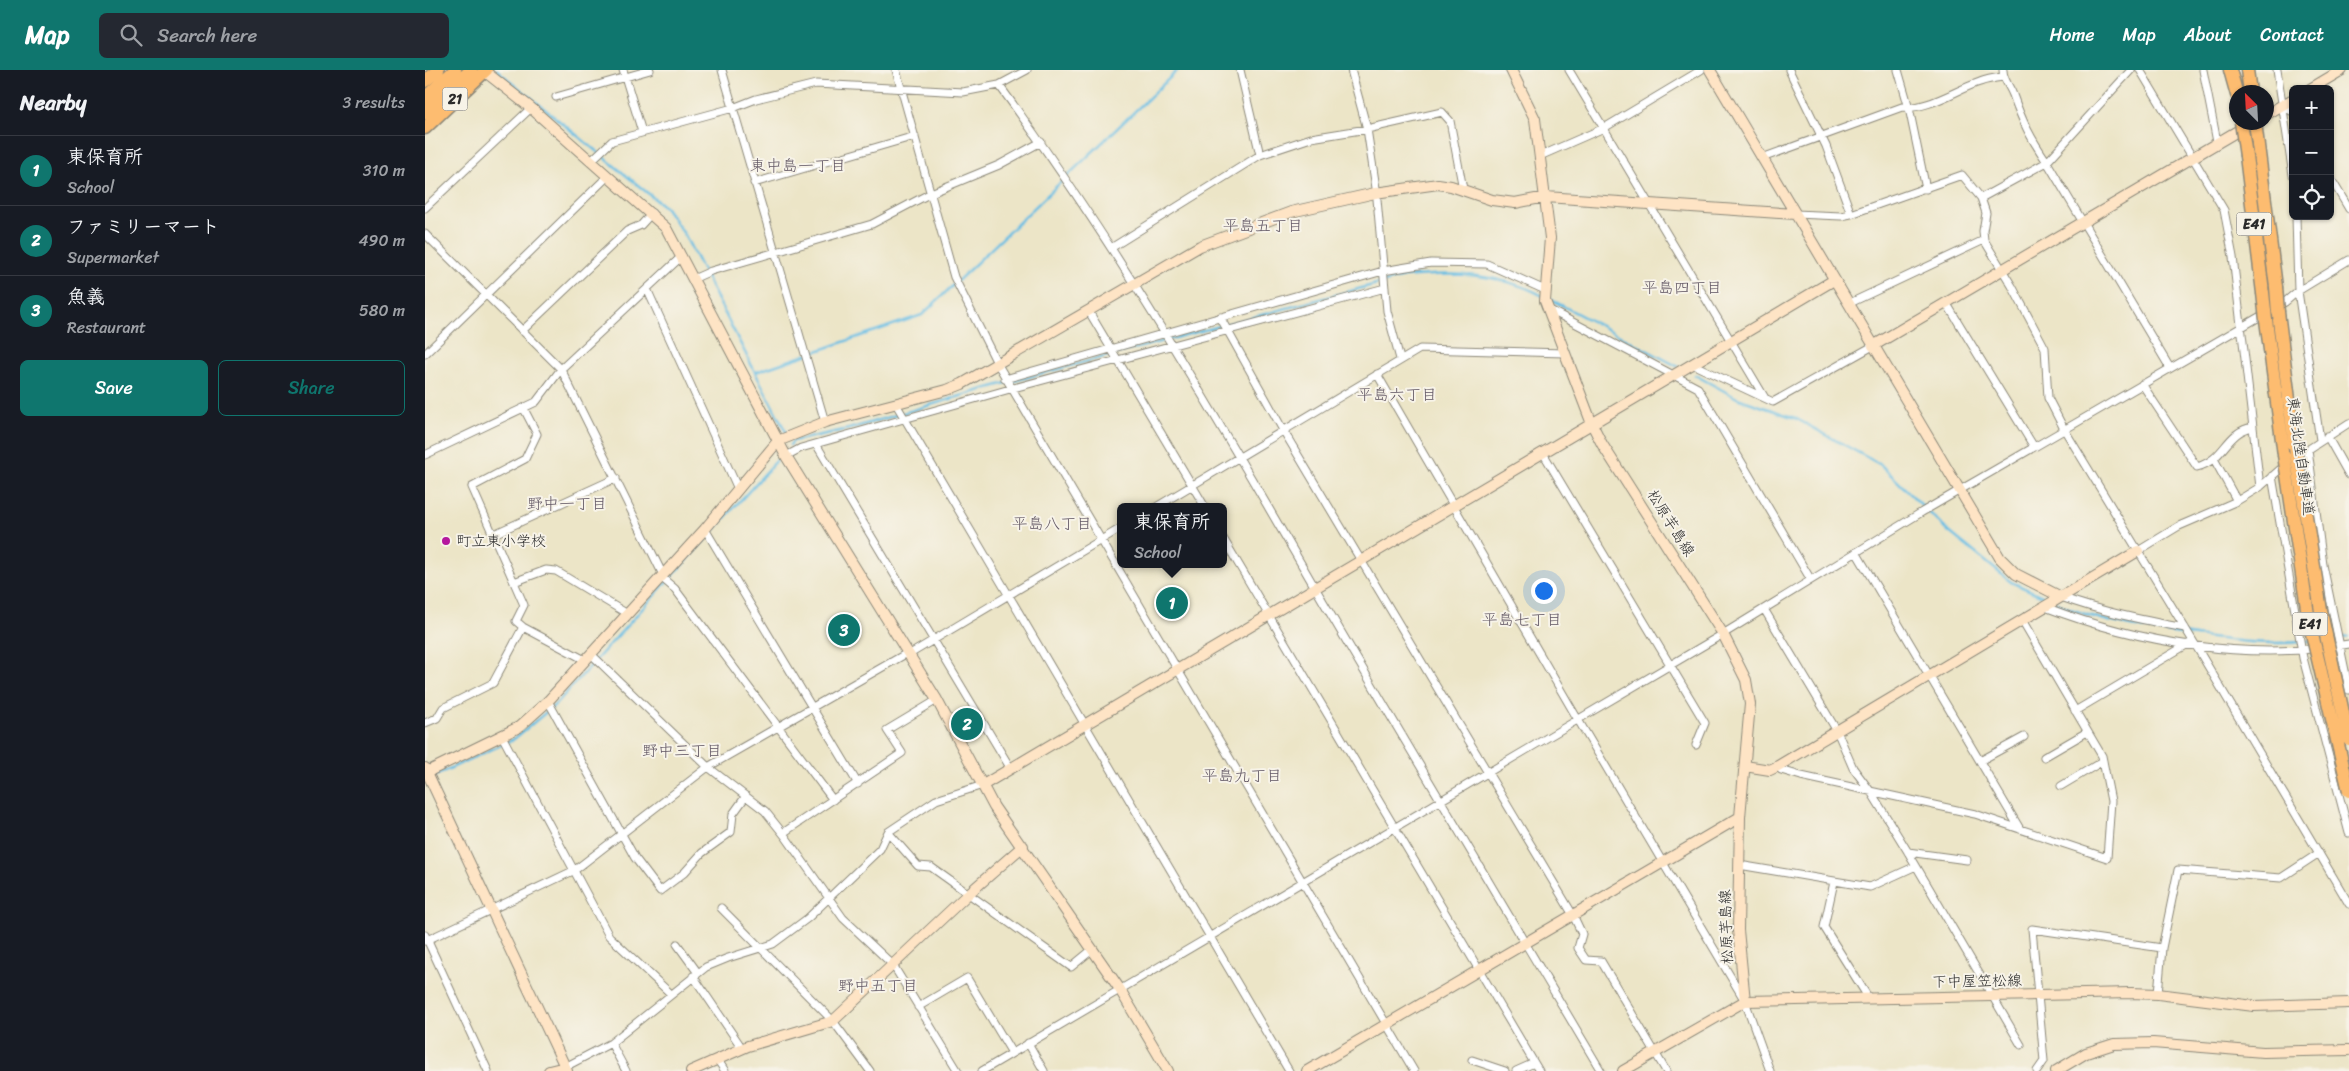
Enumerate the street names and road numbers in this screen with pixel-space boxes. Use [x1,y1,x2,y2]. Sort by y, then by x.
road number: 21 [443,88,467,110]
road number: E41 [2237,212,2271,236]
street label: 東海北陸自動車道 [2280,395,2322,517]
street label: 松原芋島線 [1640,484,1702,562]
road number: E41 [2293,612,2327,636]
street label: 松原芋島線 [1712,889,1740,965]
street label: 下中屋笠松線 [1932,967,2022,995]

